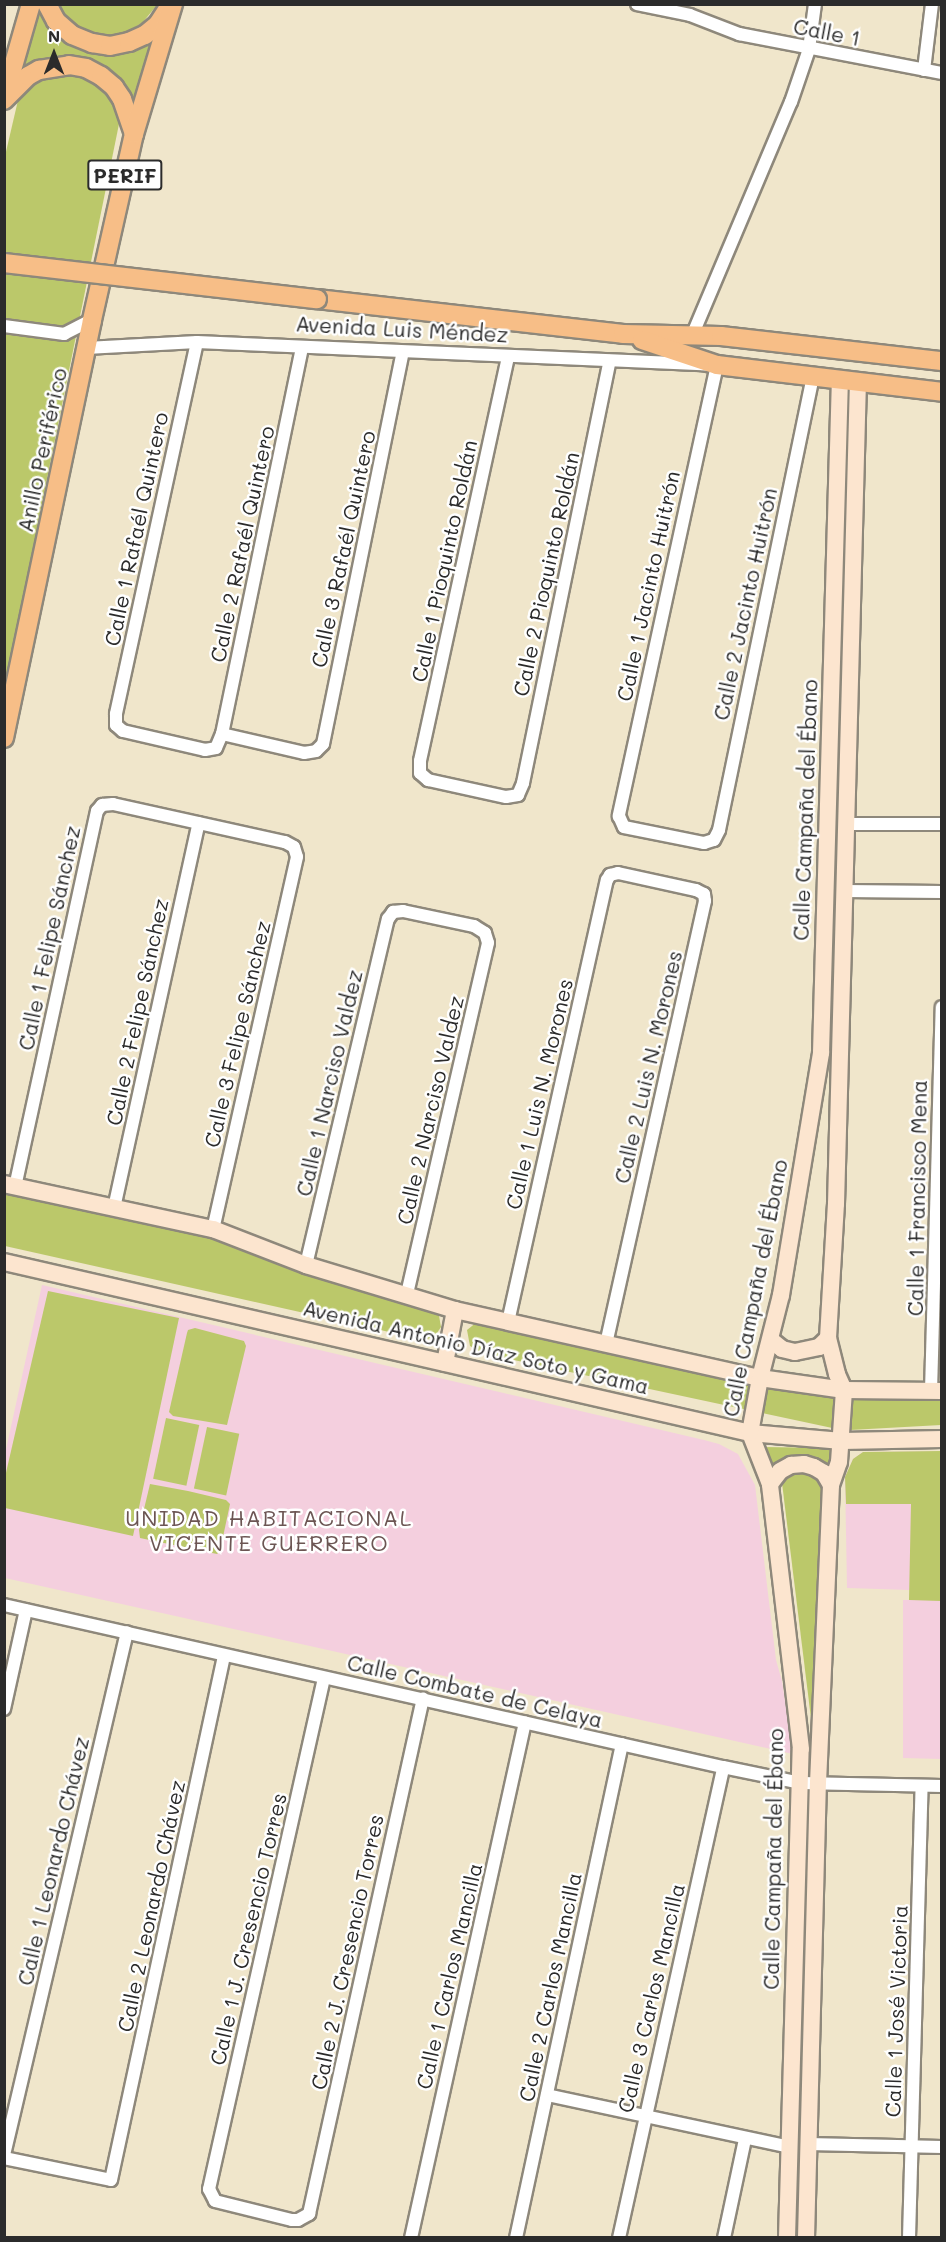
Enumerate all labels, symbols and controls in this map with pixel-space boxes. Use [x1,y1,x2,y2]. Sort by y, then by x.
street label: Calle 1 [791,13,863,51]
north arrow [24,24,84,84]
text: N [48,25,60,46]
road number: PERIF [86,158,164,192]
street label: Avenida Luis Méndez [295,311,509,347]
street label: Anillo Periférico [12,366,72,534]
street label: Calle 1 Rafaél Quintero [99,410,173,648]
street label: Calle 2 Rafaél Quintero [205,424,279,664]
street label: Calle 3 Rafaél Quintero [306,428,380,670]
street label: Calle 1 Pioquinto Roldán [406,438,482,684]
street label: Calle 2 Pioquinto Roldán [508,450,584,698]
street label: Calle 1 Jacinto Huitrón [611,469,685,703]
street label: Calle 2 Jacinto Huitrón [708,485,782,723]
street label: Calle Campaña del Ébano [788,679,822,941]
street label: Calle 1 Felipe Sánchez [13,823,85,1053]
street label: Calle 2 Felipe Sánchez [101,896,173,1128]
street label: Calle 3 Felipe Sánchez [199,918,275,1150]
street label: Calle 2 Luis N. Morones [609,948,687,1186]
street label: Calle 1 Narciso Valdez [291,967,367,1199]
street label: Calle 1 Luis N. Morones [500,976,578,1212]
street label: Calle 2 Narciso Valdez [391,993,469,1227]
street label: Calle 1 Francisco Mena [902,1080,932,1316]
street label: Calle Campaña del Ébano [718,1157,792,1419]
street label: Avenida Antonio Díaz Soto y Gama [301,1295,651,1399]
district label: UNIDAD HABITACIONAL VICENTE GUERRERO [125,1504,413,1556]
street label: Calle Combate de Celaya [345,1649,605,1733]
street label: Calle Campaña del Ébano [758,1728,788,1990]
street label: Calle 1 Leonardo Chávez [12,1734,94,1988]
street label: Calle 2 Leonardo Chávez [112,1778,190,2034]
street label: Calle 1 J. Cresencio Torres [204,1790,292,2068]
street label: Calle 2 J. Cresencio Torres [305,1812,389,2092]
street label: Calle 1 Carlos Mancilla [411,1860,487,2092]
street label: Calle 2 Carlos Mancilla [513,1870,587,2104]
street label: Calle 3 Carlos Mancilla [612,1881,690,2115]
street label: Calle 1 José Victoria [880,1904,912,2118]

